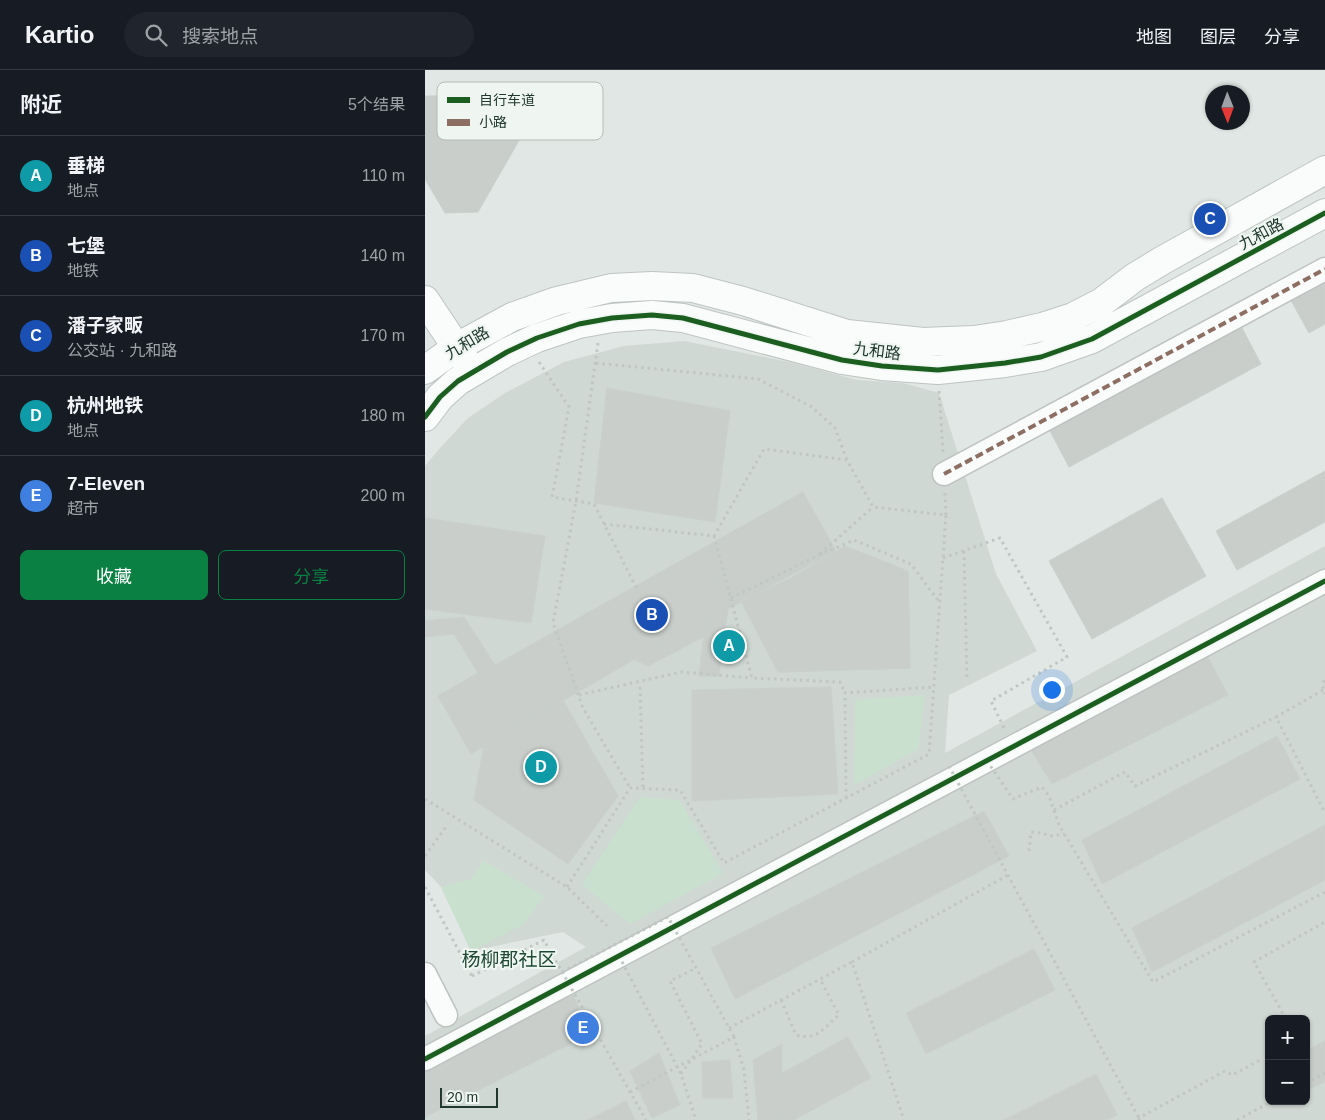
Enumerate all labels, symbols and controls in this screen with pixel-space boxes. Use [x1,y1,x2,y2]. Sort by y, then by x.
search box [124,12,474,57]
text: Kartio [25,21,94,48]
icon: search [142,21,170,49]
text: 搜索地点 [182,26,258,47]
text: 地图 [1136,27,1172,47]
text: 图层 [1200,27,1236,47]
text: 分享 [1264,27,1300,47]
legend [437,82,603,140]
north arrow [1205,85,1250,130]
text: 自行车道 [479,92,535,108]
text: 附近 [20,93,62,116]
text: 5个结果 [348,96,405,113]
text: 小路 [479,114,507,130]
text: 垂梯 [67,155,105,176]
text: A [30,167,42,184]
text: 110 m [362,167,405,184]
text: 地点 [67,182,99,199]
pin: C [1194,200,1226,238]
street label: 九和路 [1236,215,1286,253]
text: 七堡 [67,235,105,256]
text: B [30,247,42,264]
text: 140 m [361,247,405,264]
text: 地铁 [67,262,99,279]
text: 潘子家畈 [67,315,143,336]
street label: 九和路 [442,323,492,363]
text: C [30,327,42,344]
text: 170 m [361,327,405,344]
street label: 九和路 [852,340,902,362]
text: 公交站 · 九和路 [67,342,177,359]
text: 杭州地铁 [67,395,143,416]
text: D [30,407,42,424]
text: 180 m [361,407,405,424]
text: 地点 [67,422,99,439]
text: 7-Eleven [67,473,145,494]
text: E [31,487,41,504]
text: 200 m [361,487,405,504]
text: 超市 [67,500,99,517]
button: 收藏 [20,550,208,600]
button: 分享 [218,550,405,600]
pin: B [636,596,668,634]
pin: A [713,627,745,665]
your location [1039,677,1065,703]
pin: D [525,748,557,786]
district label: 杨柳郡社区 [461,949,557,970]
pin: E [567,1009,599,1047]
map controls [1265,1015,1310,1105]
button: + [1265,1015,1310,1060]
button: − [1265,1060,1310,1105]
scale bar [440,1085,497,1108]
text: 20 m [447,1089,478,1105]

